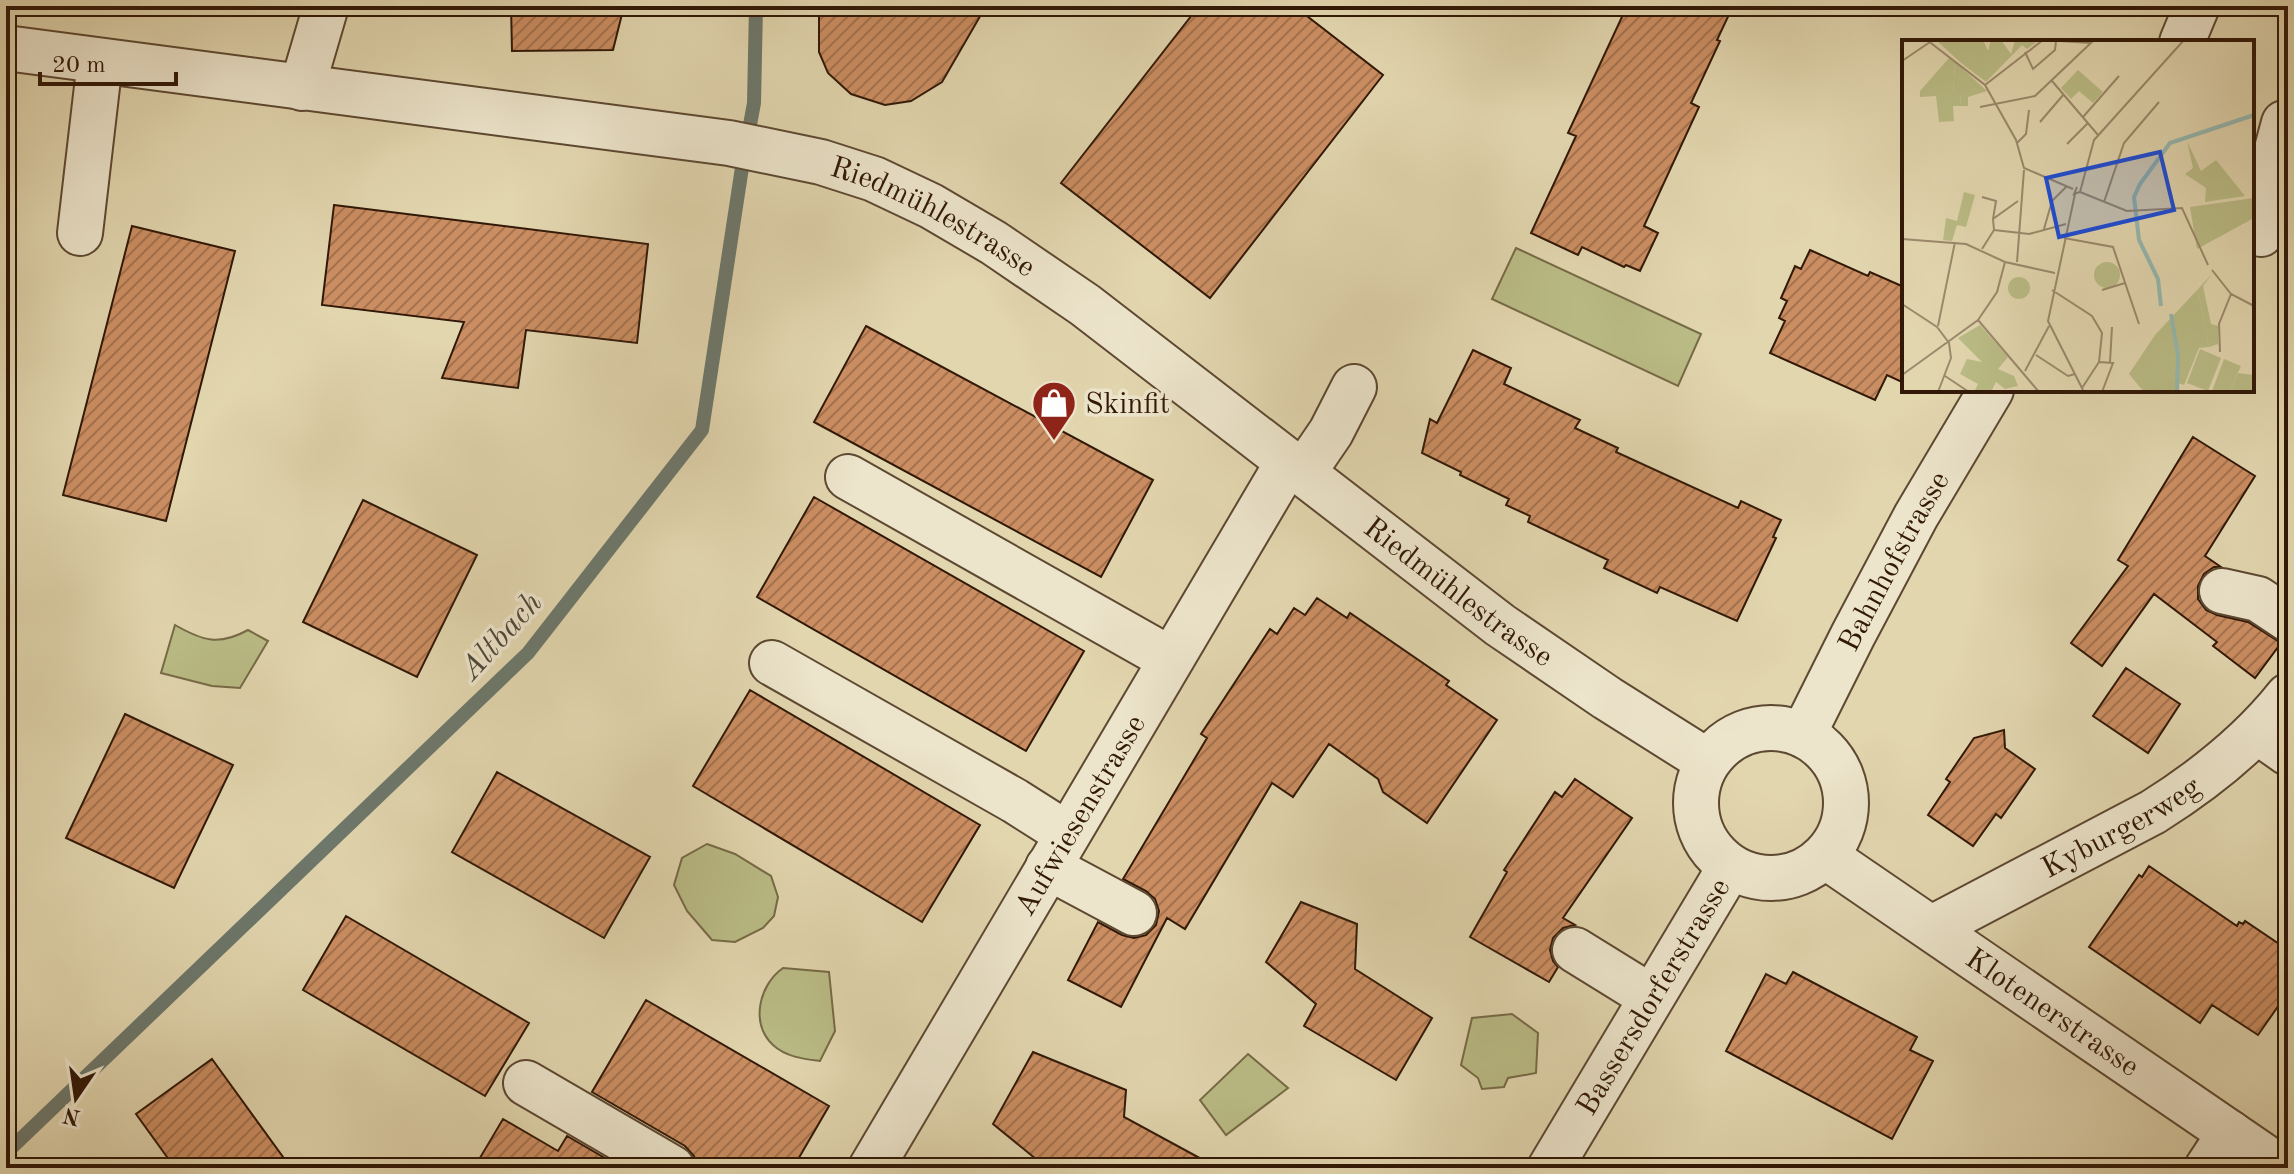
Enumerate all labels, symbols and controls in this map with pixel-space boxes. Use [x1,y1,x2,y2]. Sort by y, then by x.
scale bar [40,36,176,86]
inset map [1902,40,2254,392]
text: 20 m [52,54,106,78]
street label: Riedmühlestrasse [826,153,1040,283]
shop icon: Skinfit [1030,379,1078,442]
place label: Skinfit [1085,390,1170,420]
street label: Bahnhofstrasse [1834,467,1956,657]
street label: Riedmühlestrasse [1357,513,1558,673]
water label: Altbach [454,587,549,688]
street label: Aufwiesenstrasse [1010,710,1152,922]
street label: Kyburgerweg [2037,772,2207,885]
street label: Bassersdorferstrasse [1572,874,1737,1121]
street label: Klotenerstrasse [1959,944,2144,1083]
north arrow [36,1058,116,1138]
text: N [61,1103,83,1128]

